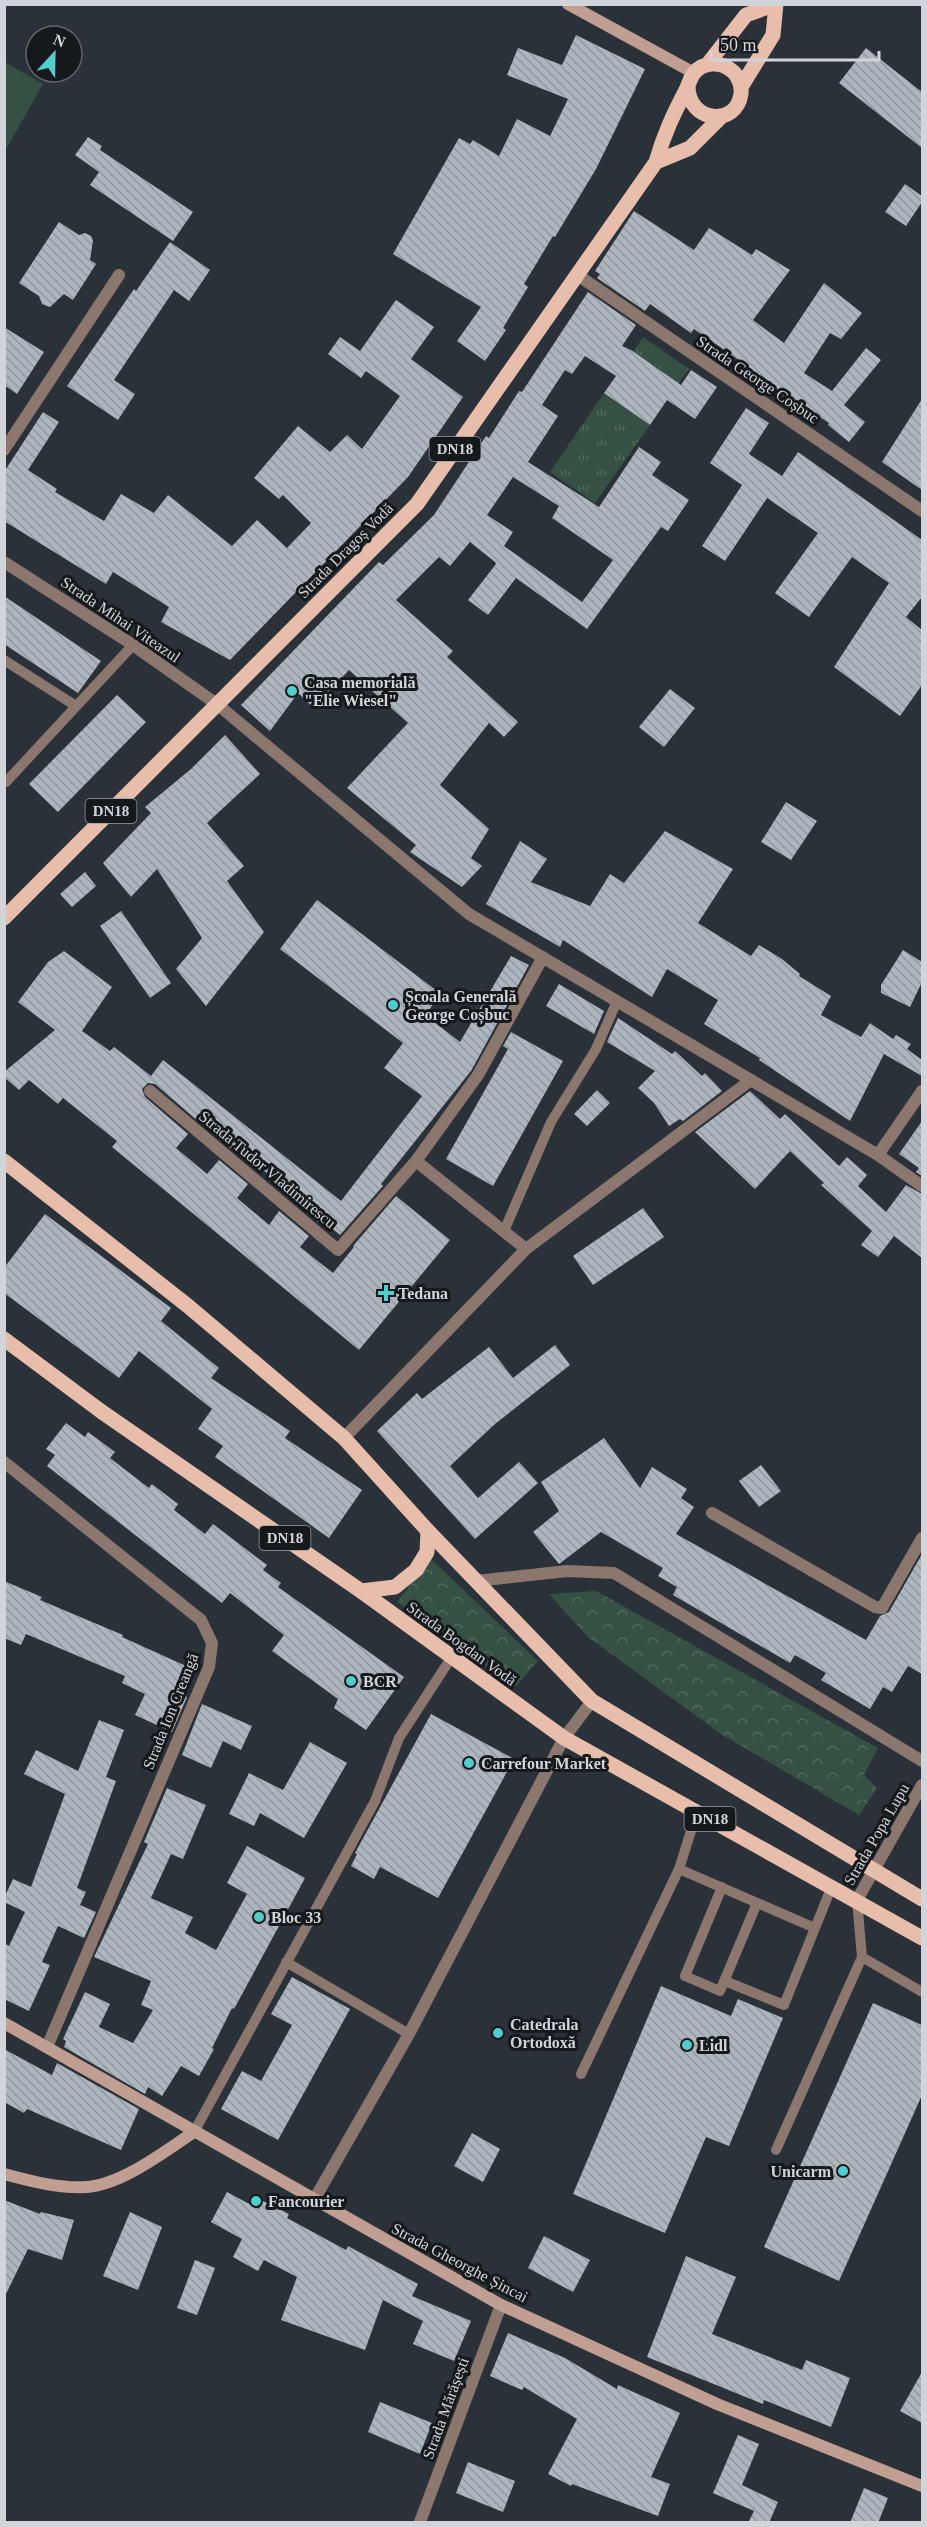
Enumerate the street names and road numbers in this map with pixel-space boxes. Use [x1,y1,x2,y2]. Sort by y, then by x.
street label: Strada George Coșbuc [693,332,822,427]
road number: DN18 [430,437,480,461]
street label: Strada Dragoș Vodă [294,499,397,602]
street label: Strada Mihai Viteazul [58,573,184,666]
road number: DN18 [86,799,136,823]
street label: Strada Tudor Vladimirescu [196,1107,339,1232]
road number: DN18 [260,1526,310,1550]
street label: Strada Bogdan Vodă [403,1598,520,1690]
street label: Strada Ion Creangă [139,1651,202,1772]
street label: Strada Popa Lupu [840,1780,913,1889]
road number: DN18 [684,1807,736,1831]
street label: Strada Gheorghe Șincai [388,2219,531,2307]
street label: Strada Mărășești [419,2354,473,2462]

